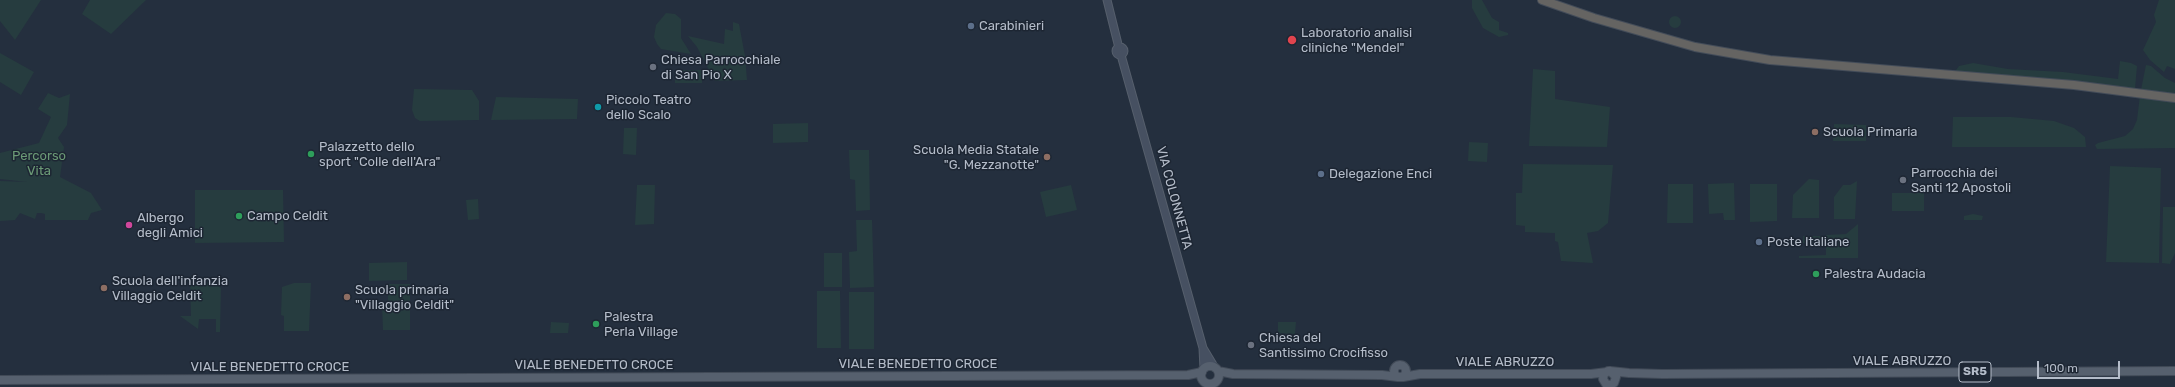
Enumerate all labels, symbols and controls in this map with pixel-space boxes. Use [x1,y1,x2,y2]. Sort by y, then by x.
place label: Carabinieri [979,18,1044,34]
marker: Carabinieri [966,21,976,31]
place label: Laboratorio analisi cliniche "Mendel" [1301,25,1412,56]
marker: Laboratorio analisi cliniche "Mendel" [1286,34,1298,46]
place label: Chiesa Parrocchiale di San Pio X [661,52,781,83]
marker: Chiesa Parrocchiale di San Pio X [648,62,658,72]
place label: Piccolo Teatro dello Scalo [606,92,691,123]
marker: Piccolo Teatro dello Scalo [593,102,603,112]
place label: Scuola Primaria [1823,124,1917,140]
marker: Scuola Primaria [1810,127,1820,137]
place label: Palazzetto dello sport "Colle dell'Ara" [319,139,440,170]
place label: Scuola Media Statale "G. Mezzanotte" [913,142,1039,173]
street label: VIA COLONNETTA [1153,145,1195,251]
park label: Percorso Vita [12,148,66,179]
marker: Palazzetto dello sport "Colle dell'Ara" [306,149,316,159]
marker: Scuola Media Statale "G. Mezzanotte" [1042,152,1052,162]
place label: Parrocchia dei Santi 12 Apostoli [1911,165,2011,196]
place label: Delegazione Enci [1329,166,1432,182]
marker: Delegazione Enci [1316,169,1326,179]
marker: Parrocchia dei Santi 12 Apostoli [1898,175,1908,185]
place label: Campo Celdit [247,208,328,224]
place label: Albergo degli Amici [137,210,203,241]
marker: Campo Celdit [234,211,244,221]
marker: Albergo degli Amici [124,220,134,230]
place label: Poste Italiane [1767,234,1849,250]
marker: Poste Italiane [1754,237,1764,247]
place label: Palestra Audacia [1824,266,1926,282]
marker: Palestra Audacia [1811,269,1821,279]
place label: Scuola dell'infanzia Villaggio Celdit [112,273,228,304]
place label: Scuola primaria "Villaggio Celdit" [355,282,454,313]
marker: Scuola dell'infanzia Villaggio Celdit [99,283,109,293]
marker: Scuola primaria "Villaggio Celdit" [342,292,352,302]
place label: Palestra Perla Village [604,309,678,340]
marker: Palestra Perla Village [591,319,601,329]
place label: Chiesa del Santissimo Crocifisso [1259,330,1388,361]
marker: Chiesa del Santissimo Crocifisso [1246,340,1256,350]
street label: VIALE ABRUZZO [1853,353,1951,369]
scale bar [2039,353,2122,379]
street label: VIALE ABRUZZO [1456,354,1554,370]
street label: VIALE BENEDETTO CROCE [839,356,997,372]
street label: VIALE BENEDETTO CROCE [515,357,673,373]
street label: VIALE BENEDETTO CROCE [191,359,349,375]
text: 100 m [2044,361,2078,375]
road number: SR5 [1959,362,1991,382]

